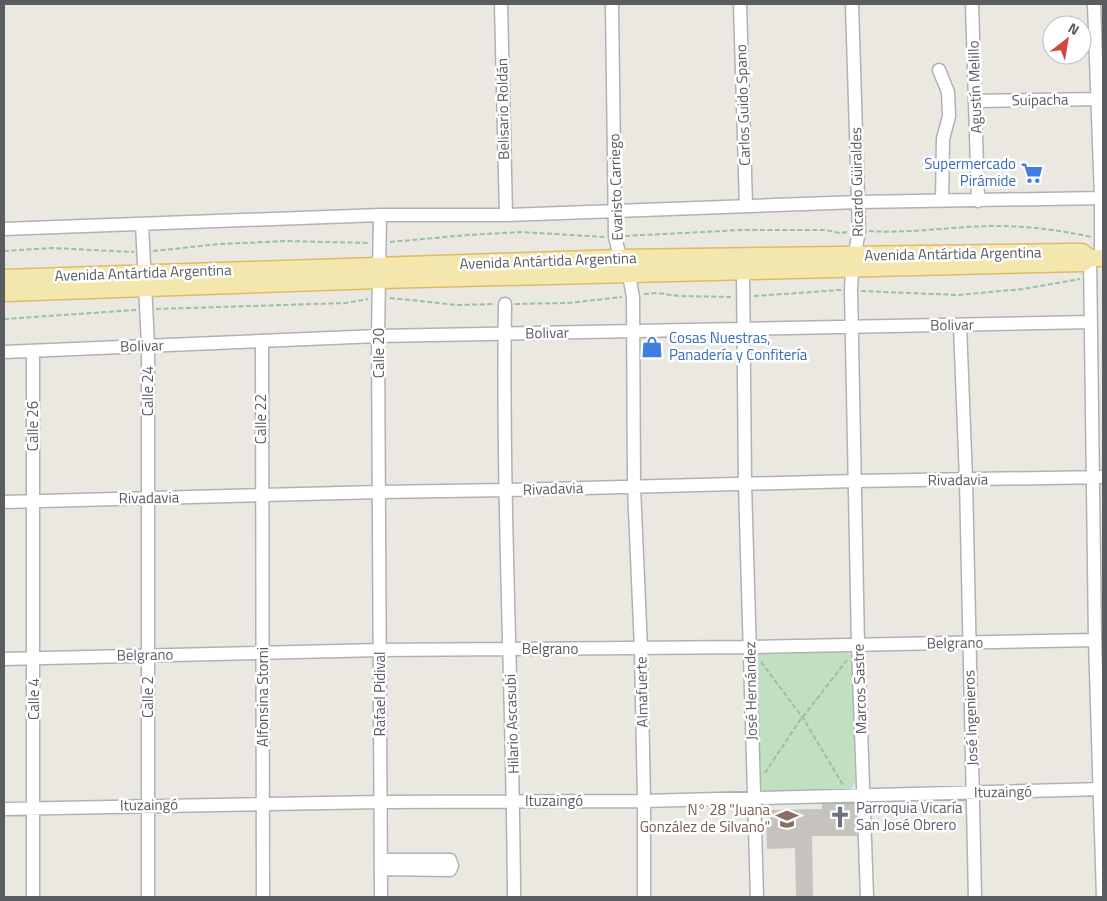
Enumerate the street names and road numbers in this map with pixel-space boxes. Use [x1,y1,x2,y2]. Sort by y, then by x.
street label: Agustín Melillo [961,40,988,134]
street label: Carlos Guido Spano [729,44,756,166]
street label: Belisario Roldán [490,58,515,160]
street label: Suipacha [1011,87,1069,111]
street label: Ricardo Güiraldes [844,127,869,237]
street label: Evaristo Carriego [602,133,629,241]
street label: Avenida Antártida Argentina [864,240,1042,267]
street label: Avenida Antártida Argentina [459,246,637,275]
street label: Avenida Antártida Argentina [54,258,232,287]
street label: Bolivar [930,313,974,336]
street label: Bolivar [525,321,569,344]
street label: Calle 20 [367,328,390,378]
street label: Bolivar [120,333,164,358]
street label: Calle 24 [136,366,159,416]
street label: Calle 22 [249,394,272,444]
street label: Calle 26 [21,401,44,451]
street label: Rivadavia [928,467,989,492]
street label: Rivadavia [522,476,584,501]
street label: Rivadavia [119,485,180,510]
street label: Belgrano [926,631,984,654]
street label: Belgrano [522,637,578,660]
street label: José Hernández [738,641,763,741]
street label: Belgrano [116,643,174,666]
street label: Marcos Sastre [846,643,873,735]
street label: Alfonsina Storni [251,647,274,747]
street label: Rafael Pidival [368,651,391,737]
street label: Almafuerte [629,656,654,728]
street label: José Ingenieros [957,670,984,766]
street label: Hilario Ascasubi [498,674,525,774]
street label: Calle 2 [136,676,159,718]
street label: Calle 4 [22,678,45,720]
street label: Ituzaingó [974,779,1032,804]
street label: Ituzaingó [525,789,583,812]
street label: Ituzaingó [120,792,178,817]

